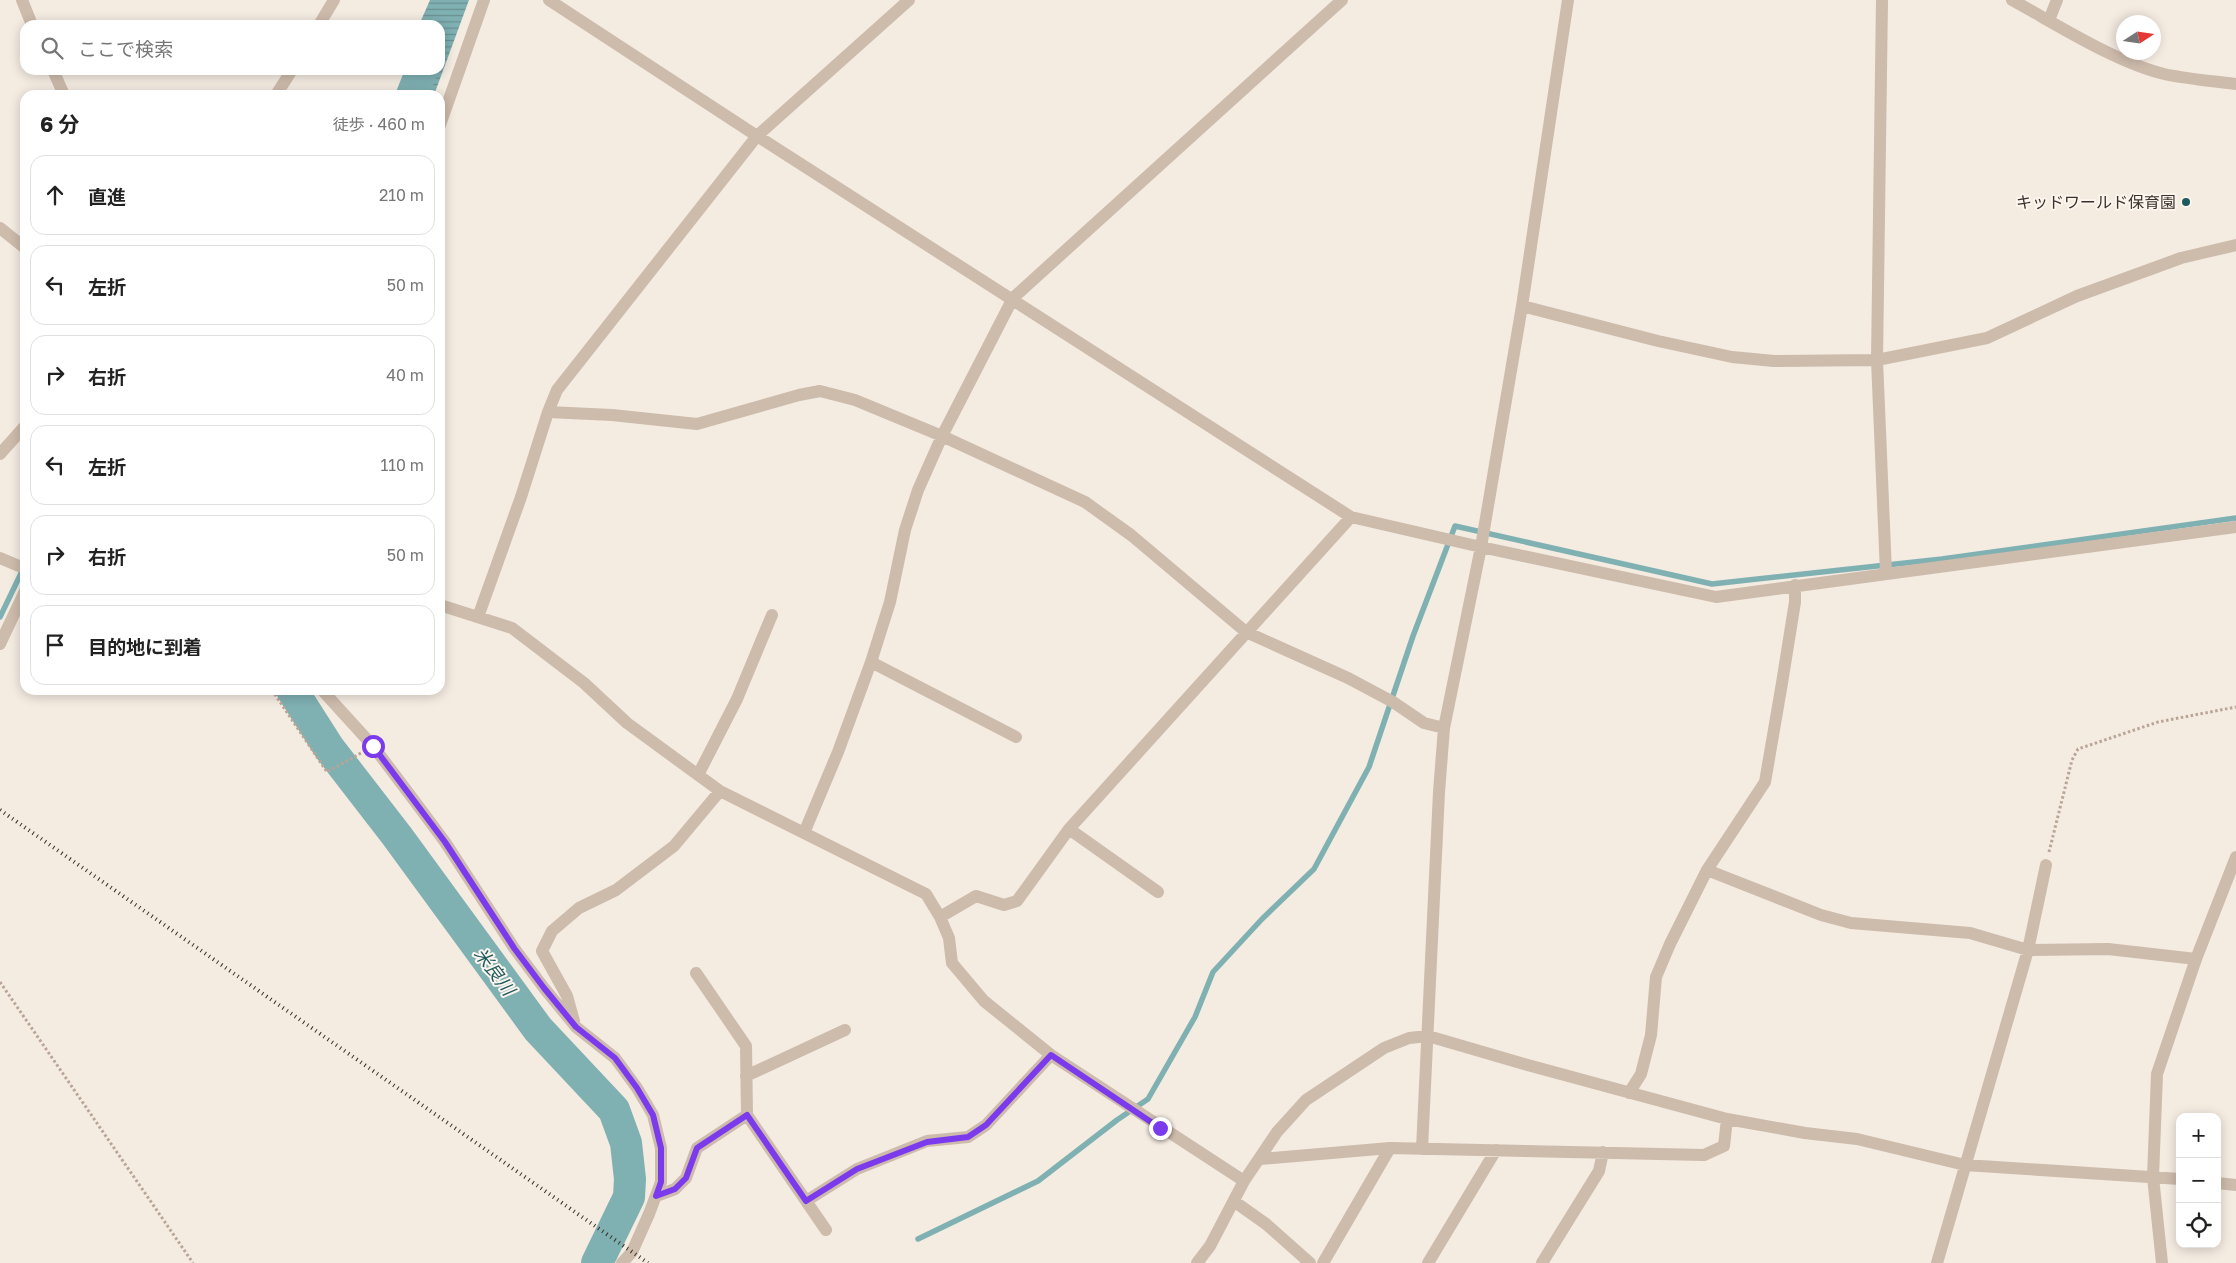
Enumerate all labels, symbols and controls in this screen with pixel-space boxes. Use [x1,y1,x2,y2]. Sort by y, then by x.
north arrow [2116,15,2161,60]
search box [20,20,445,75]
icon: search [38,34,66,62]
text: ここで検索 [78,37,173,60]
text: 6 分 [40,111,80,137]
text: 徒歩 · 460 m [333,114,425,134]
icon: ahead [41,181,69,209]
text: 直進 [88,185,126,208]
text: 210 m [379,185,424,205]
place label: キッドワールド保育園 [2016,192,2176,212]
marker: キッドワールド保育園 [2180,196,2192,208]
icon: left [41,271,69,299]
text: 左折 [88,275,126,298]
text: 50 m [387,275,424,295]
icon: right [41,361,69,389]
text: 右折 [88,365,126,388]
text: 40 m [386,365,424,385]
icon: left [41,451,69,479]
text: 左折 [88,455,126,478]
text: 110 m [380,455,424,475]
icon: right [41,541,69,569]
text: 右折 [88,545,126,568]
text: 50 m [387,545,424,565]
icon: arrive [41,631,69,659]
text: 目的地に到着 [88,635,202,658]
route start [362,735,385,758]
water label: 米良川 [470,943,521,1001]
map controls [2176,1113,2221,1248]
button: + [2176,1113,2221,1158]
route end [1149,1117,1172,1140]
button: − [2176,1158,2221,1203]
button: locate [2176,1203,2221,1248]

